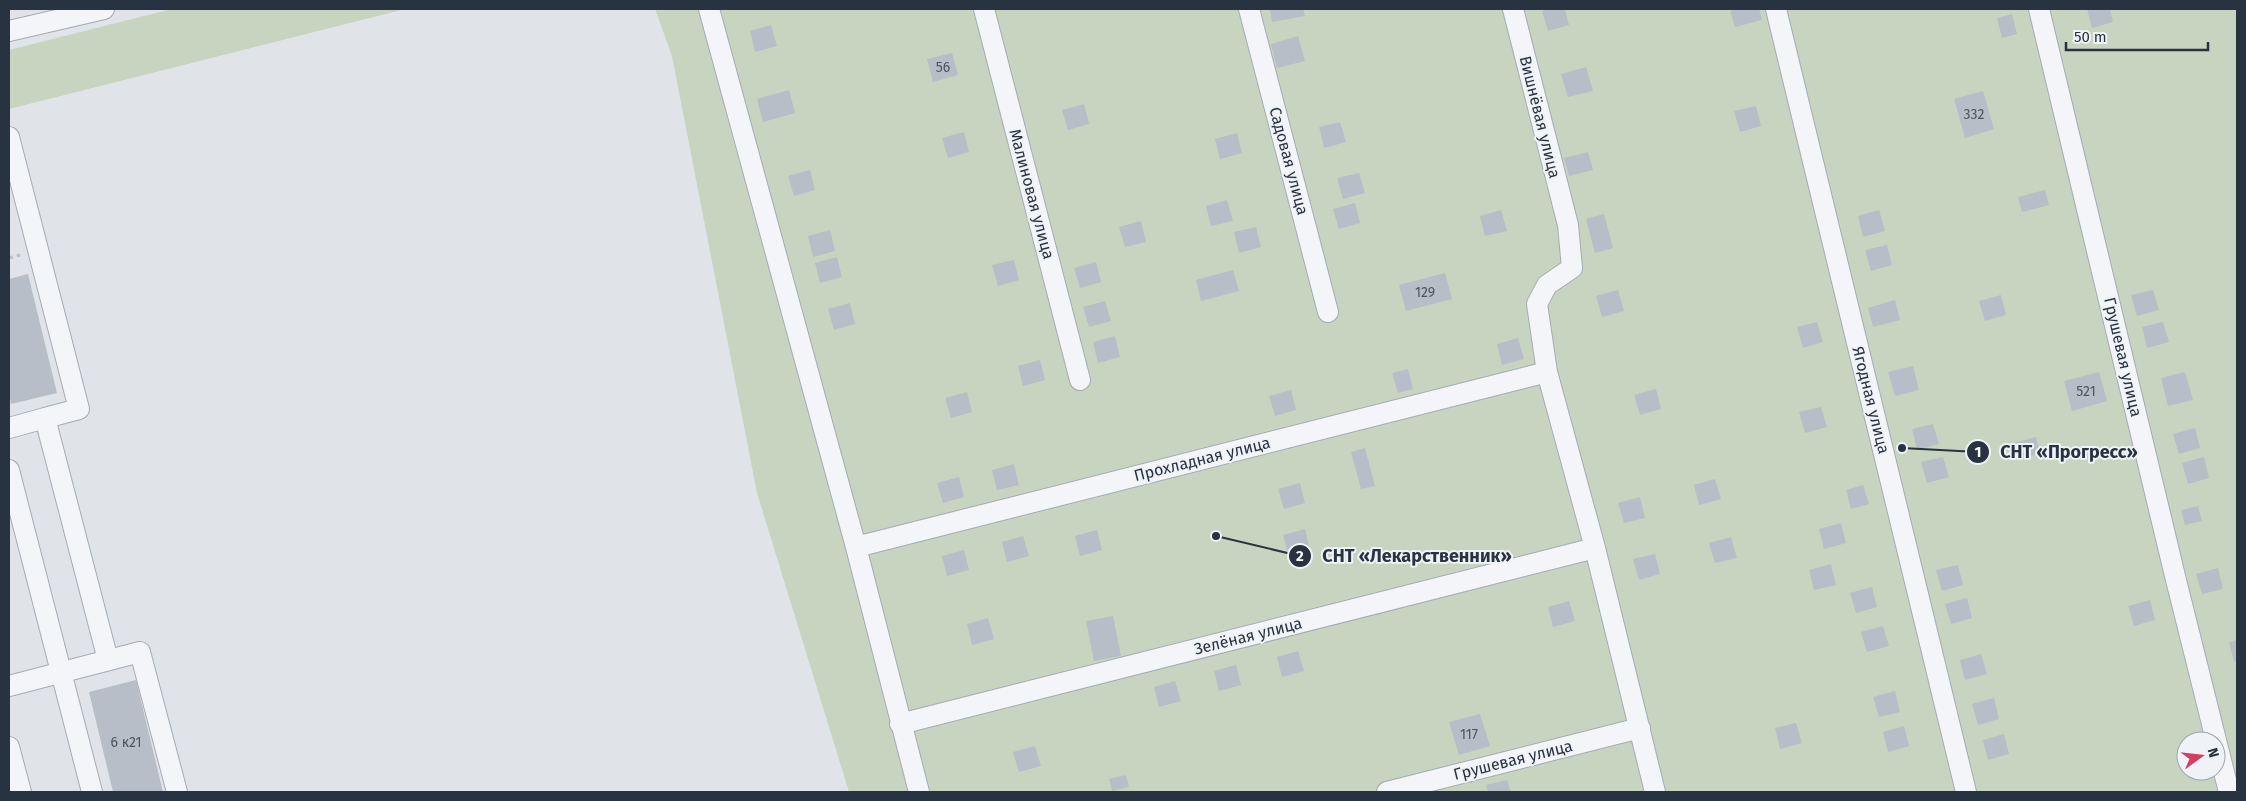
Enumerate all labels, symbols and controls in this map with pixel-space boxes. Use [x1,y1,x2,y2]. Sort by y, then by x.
scale bar [2066,20,2208,52]
text: 50 m [2074,28,2107,46]
street label: Вишнёвая улица [1516,54,1564,180]
house number: 56 [936,59,950,76]
street label: Садовая улица [1265,105,1313,217]
house number: 332 [1964,106,1984,123]
street label: Малиновая улица [1005,127,1059,261]
house number: 129 [1415,284,1435,301]
street label: Грушевая улица [2100,295,2146,419]
street label: Ягодная улица [1848,344,1894,456]
house number: 521 [2076,383,2096,400]
street label: Прохладная улица [1132,433,1272,485]
callout: СНТ «Прогресс» [1966,435,2148,468]
text: СНТ «Прогресс» [2000,441,2138,463]
text: 1 [1975,443,1981,461]
callout: СНТ «Лекарственник» [1287,539,1522,572]
text: СНТ «Лекарственник» [1322,545,1512,567]
text: 2 [1296,547,1304,565]
street label: Зелёная улица [1192,613,1304,659]
house number: 117 [1460,726,1478,743]
north arrow [2176,731,2226,781]
house number: 6 к21 [110,734,142,751]
street label: Грушевая улица [1451,736,1575,784]
text: N [2204,746,2222,759]

